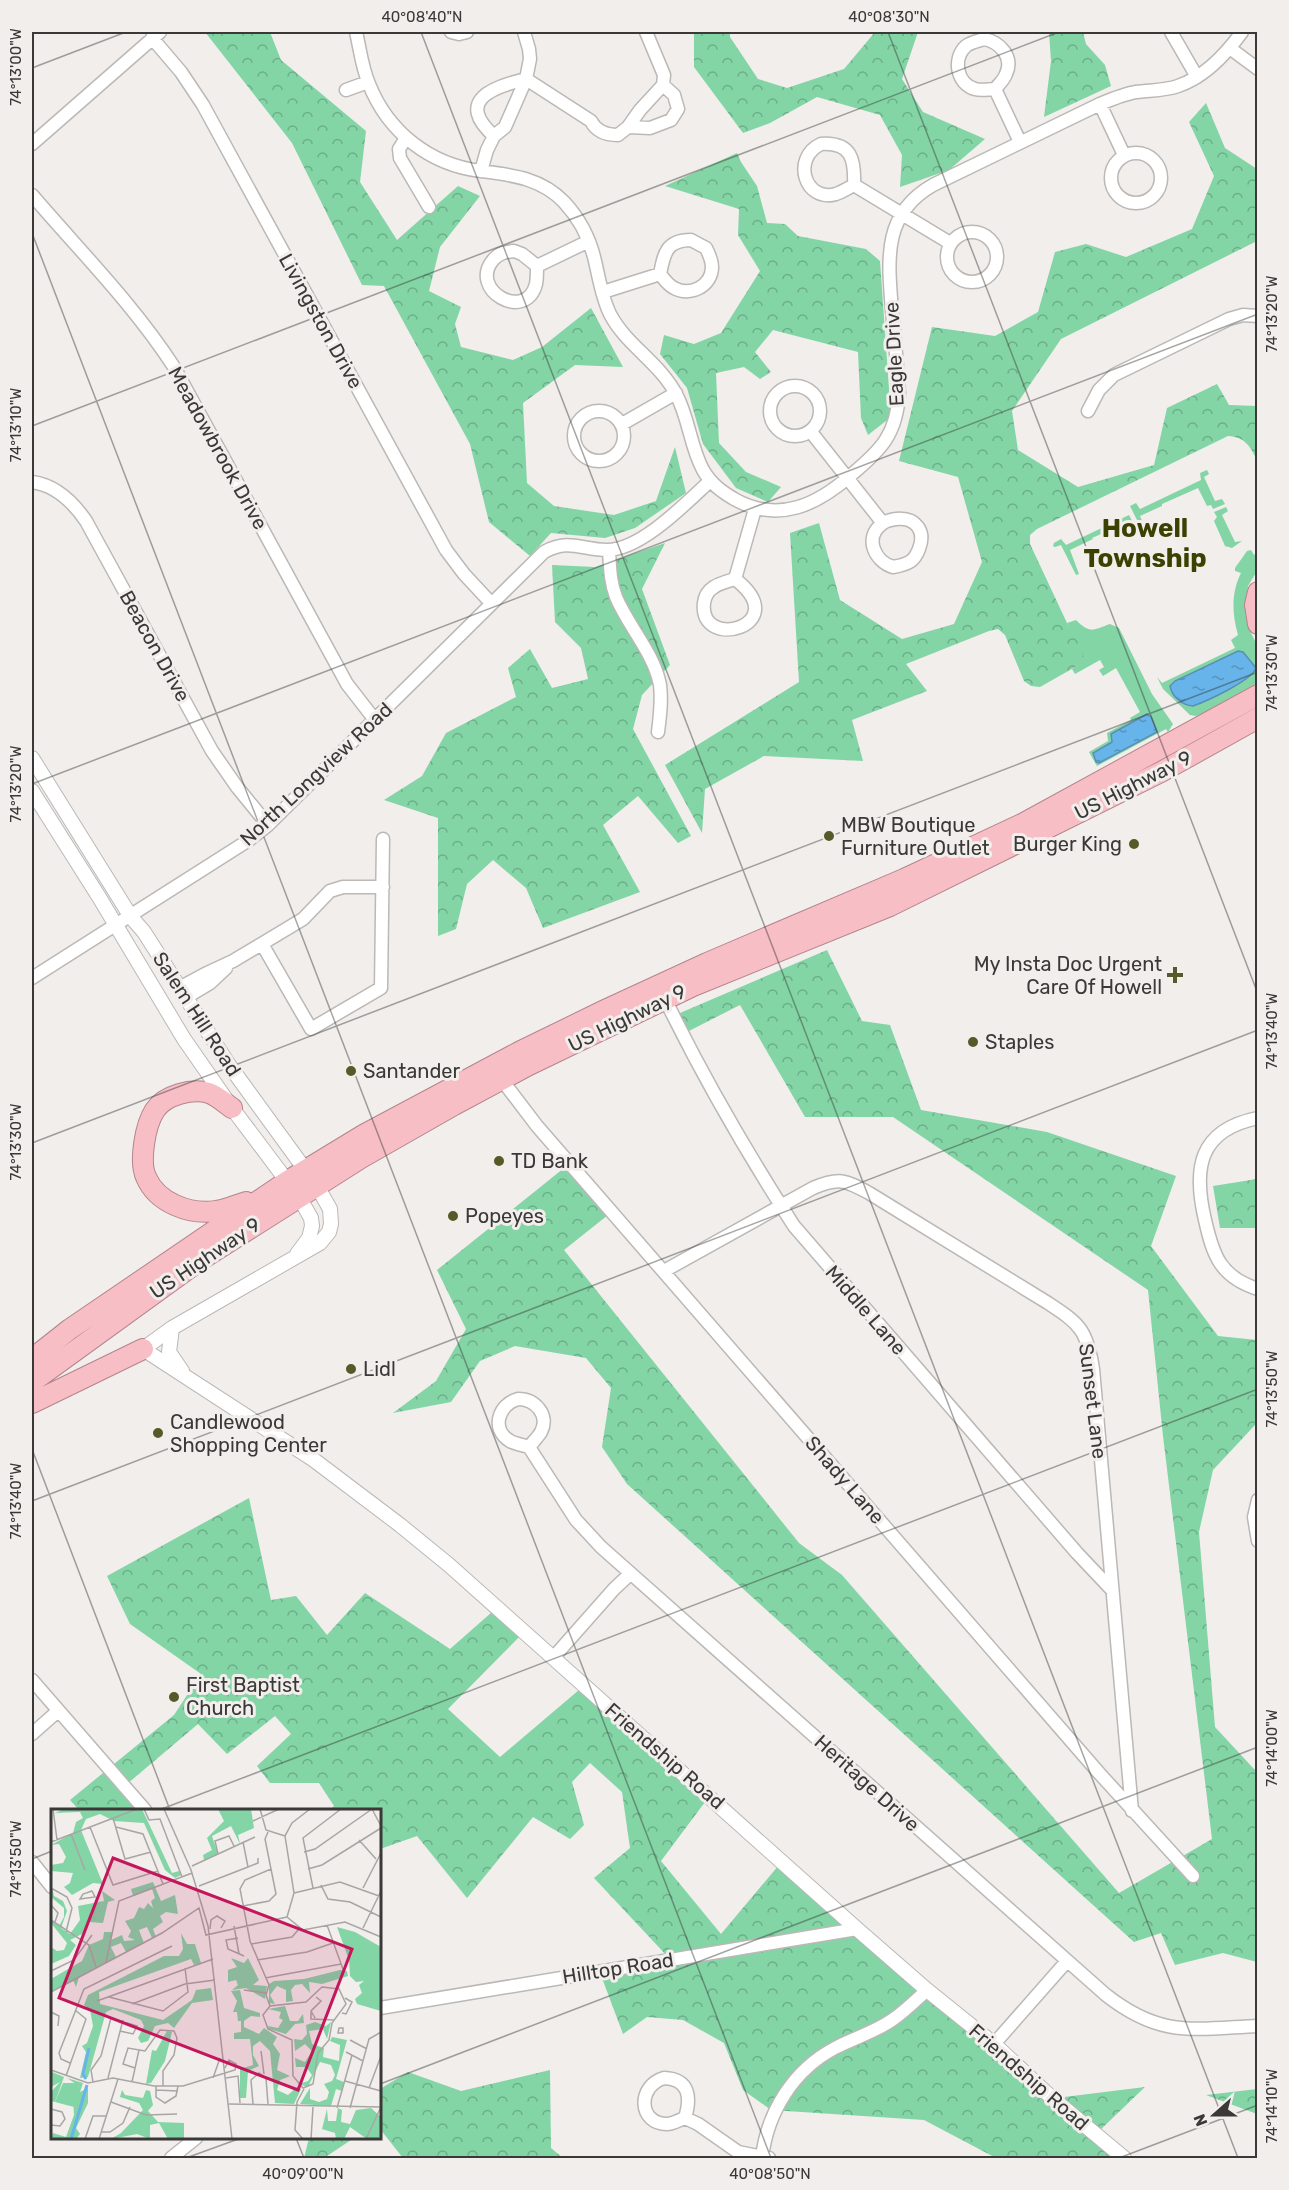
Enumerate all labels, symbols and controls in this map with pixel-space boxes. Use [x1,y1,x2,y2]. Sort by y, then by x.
text: 40°08'40"N [381,8,463,26]
text: 40°08'30"N [848,8,930,26]
text: 74°13'00"W [7,28,25,106]
street label: Livingston Drive [274,249,368,393]
text: 74°13'20"W [1263,276,1281,352]
street label: Eagle Drive [879,301,909,407]
street label: Meadowbrook Drive [163,362,273,534]
text: 74°13'10"W [7,388,25,462]
district label: Howell Township [1083,513,1207,574]
street label: Beacon Drive [115,586,195,706]
text: 74°13'30"W [1263,634,1281,712]
street label: North Longview Road [235,697,397,851]
street label: US Highway 9 [1070,745,1196,825]
text: 74°13'20"W [7,746,25,822]
place label: MBW Boutique Furniture Outlet [841,813,990,860]
marker: MBW Boutique Furniture Outlet [822,829,836,843]
place label: Burger King [1013,832,1122,856]
marker: Burger King [1127,837,1141,851]
street label: Salem Hill Road [148,947,246,1081]
place label: My Insta Doc Urgent Care Of Howell [974,952,1162,999]
marker: My Insta Doc Urgent Care Of Howell [1166,966,1184,984]
street label: US Highway 9 [564,979,690,1057]
text: 74°13'40"W [1263,993,1281,1069]
place label: Staples [985,1030,1054,1054]
marker: Staples [966,1035,980,1049]
place label: Santander [363,1059,461,1083]
marker: Santander [344,1064,358,1078]
text: 74°13'30"W [7,1103,25,1181]
place label: TD Bank [511,1149,589,1173]
marker: TD Bank [492,1154,506,1168]
place label: Popeyes [465,1204,544,1228]
marker: Popeyes [446,1209,460,1223]
street label: US Highway 9 [145,1212,265,1304]
street label: Middle Lane [820,1260,912,1360]
street label: Sunset Lane [1074,1342,1112,1460]
text: 74°13'50"W [1263,1350,1281,1428]
place label: Lidl [363,1357,396,1381]
marker: Lidl [344,1362,358,1376]
place label: Candlewood Shopping Center [170,1410,327,1457]
marker: Candlewood Shopping Center [151,1426,165,1440]
street label: Shady Lane [800,1431,890,1529]
text: 74°13'40"W [7,1463,25,1539]
place label: First Baptist Church [186,1673,300,1720]
marker: First Baptist Church [167,1690,181,1704]
street label: Friendship Road [600,1698,730,1814]
text: 74°14'00"W [1263,1709,1281,1787]
street label: Heritage Drive [810,1730,924,1836]
inset map [51,1809,381,2139]
text: 74°13'50"W [7,1820,25,1898]
street label: Hilltop Road [561,1947,675,1989]
street label: Friendship Road [964,2019,1094,2135]
text: 74°14'10"W [1263,2069,1281,2143]
north arrow [1184,2085,1244,2145]
text: N [1190,2111,1211,2129]
text: 40°09'00"N [262,2165,344,2183]
text: 40°08'50"N [729,2165,811,2183]

